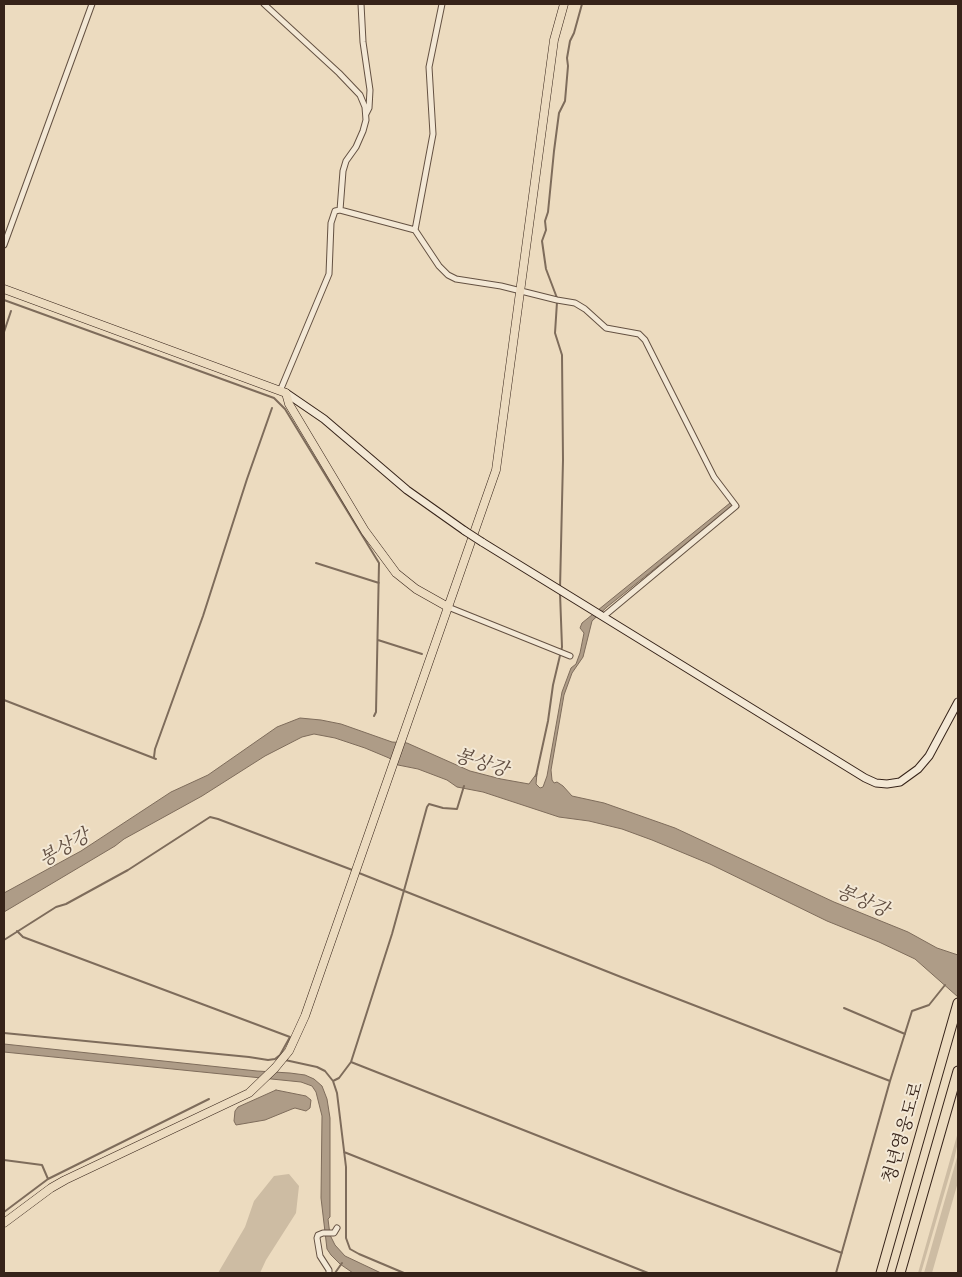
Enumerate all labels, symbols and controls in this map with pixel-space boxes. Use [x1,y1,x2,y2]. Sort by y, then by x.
water label: 봉상강 [451,745,511,783]
water label: 봉상강 [35,825,95,873]
water label: 봉상강 [832,881,892,923]
street label: 청년영웅도로 [879,1080,929,1186]

